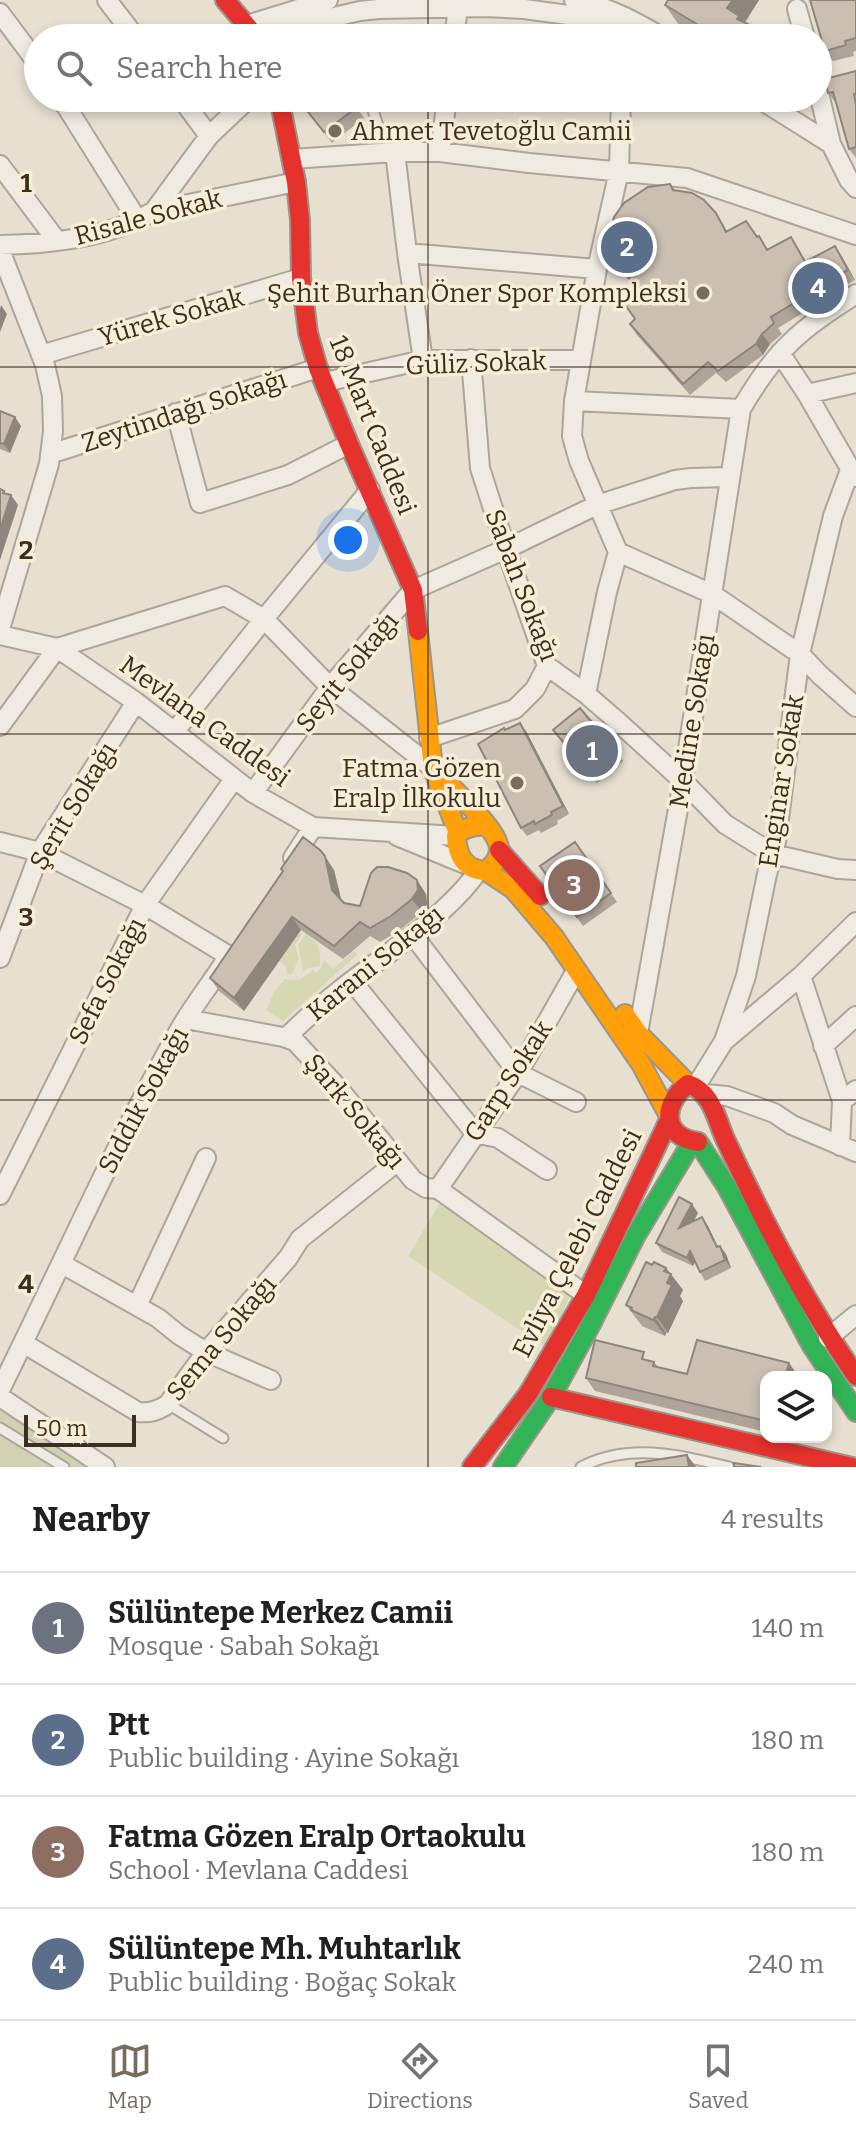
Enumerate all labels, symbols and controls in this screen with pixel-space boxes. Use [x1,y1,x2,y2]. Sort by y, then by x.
search box [24,24,832,112]
icon: search [52,46,96,90]
text: Search here [116,50,283,86]
place label: Ahmet Tevetoğlu Camii [351,116,632,147]
marker: Ahmet Tevetoğlu Camii [326,122,344,140]
text: 1 [20,168,32,199]
street label: Risale Sokak [71,183,225,252]
pin: 2 [601,217,653,277]
pin: 4 [792,258,844,318]
place label: Şehit Burhan Öner Spor Kompleksi [267,278,687,309]
street label: Yürek Sokak [95,282,248,353]
marker: Şehit Burhan Öner Spor Kompleksi [694,284,712,302]
street label: 18 Mart Caddesi [323,331,423,519]
street label: Güliz Sokak [405,346,547,381]
street label: Zeytindağı Sokağı [78,364,291,459]
street label: Sabah Sokağı [478,505,565,666]
your location [328,520,368,560]
text: 2 [19,535,33,566]
street label: Seyit Sokağı [290,606,405,738]
street label: Medine Sokağı [663,631,722,811]
street label: Mevlana Caddesi [114,649,296,794]
street label: Enginar Sokak [753,692,811,870]
pin: 1 [566,721,618,781]
street label: Şerit Sokağı [23,737,124,876]
place label: Fatma Gözen Eralp İlkokulu [332,753,502,814]
marker: Fatma Gözen Eralp İlkokulu [508,774,526,792]
pin: 3 [548,855,600,915]
street label: Karani Sokağı [301,899,450,1028]
text: 3 [19,902,33,933]
street label: Sefa Sokağı [62,912,153,1050]
street label: Garp Sokak [458,1015,559,1148]
street label: Sıddık Sokağı [92,1021,195,1179]
street label: Şark Sokağı [298,1048,412,1175]
street label: Evliya Çelebi Caddesi [506,1124,649,1363]
text: 4 [18,1269,34,1300]
street label: Sema Sokağı [160,1269,283,1407]
map controls [760,1371,832,1443]
button: layers [760,1371,832,1443]
scale bar [24,1411,136,1447]
text: 50 m [36,1415,87,1442]
text: Nearby [32,1499,150,1540]
text: 4 results [721,1504,824,1535]
text: Sülüntepe Merkez Camii [108,1595,453,1631]
text: 1 [52,1613,64,1644]
text: 140 m [752,1613,824,1644]
text: Mosque · Sabah Sokağı [108,1631,380,1662]
text: Ptt [108,1707,150,1743]
text: 2 [51,1725,65,1756]
text: 180 m [751,1725,824,1756]
text: Public building · Ayine Sokağı [108,1743,459,1774]
text: Fatma Gözen Eralp Ortaokulu [108,1819,526,1855]
text: 3 [51,1837,65,1868]
text: 180 m [751,1837,824,1868]
text: School · Mevlana Caddesi [108,1855,408,1886]
text: Sülüntepe Mh. Muhtarlık [108,1931,461,1967]
text: 4 [50,1949,66,1980]
text: 240 m [748,1949,824,1980]
text: Public building · Boğaç Sokak [108,1967,456,1998]
tab: Map [108,2039,152,2114]
tab: Directions [367,2039,473,2114]
tab: Saved [688,2039,748,2114]

